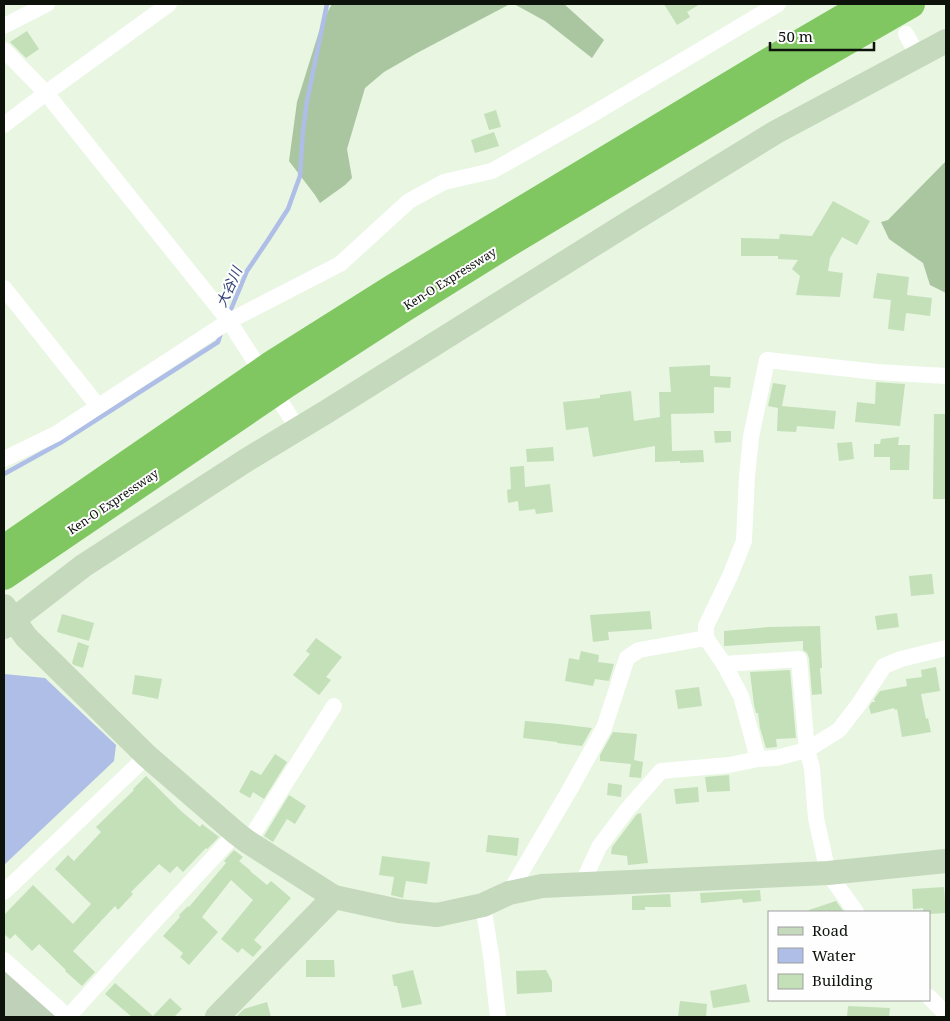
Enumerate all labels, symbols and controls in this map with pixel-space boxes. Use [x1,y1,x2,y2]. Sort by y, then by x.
scale bar [770,20,874,52]
text: 50 m [778,26,813,46]
street label: Ken-O Expressway [400,243,500,314]
water label: 大谷川 [211,262,247,310]
street label: Ken-O Expressway [64,465,162,538]
legend [768,911,930,1001]
text: Road [812,920,848,940]
text: Water [812,945,855,965]
text: Building [812,970,873,990]

